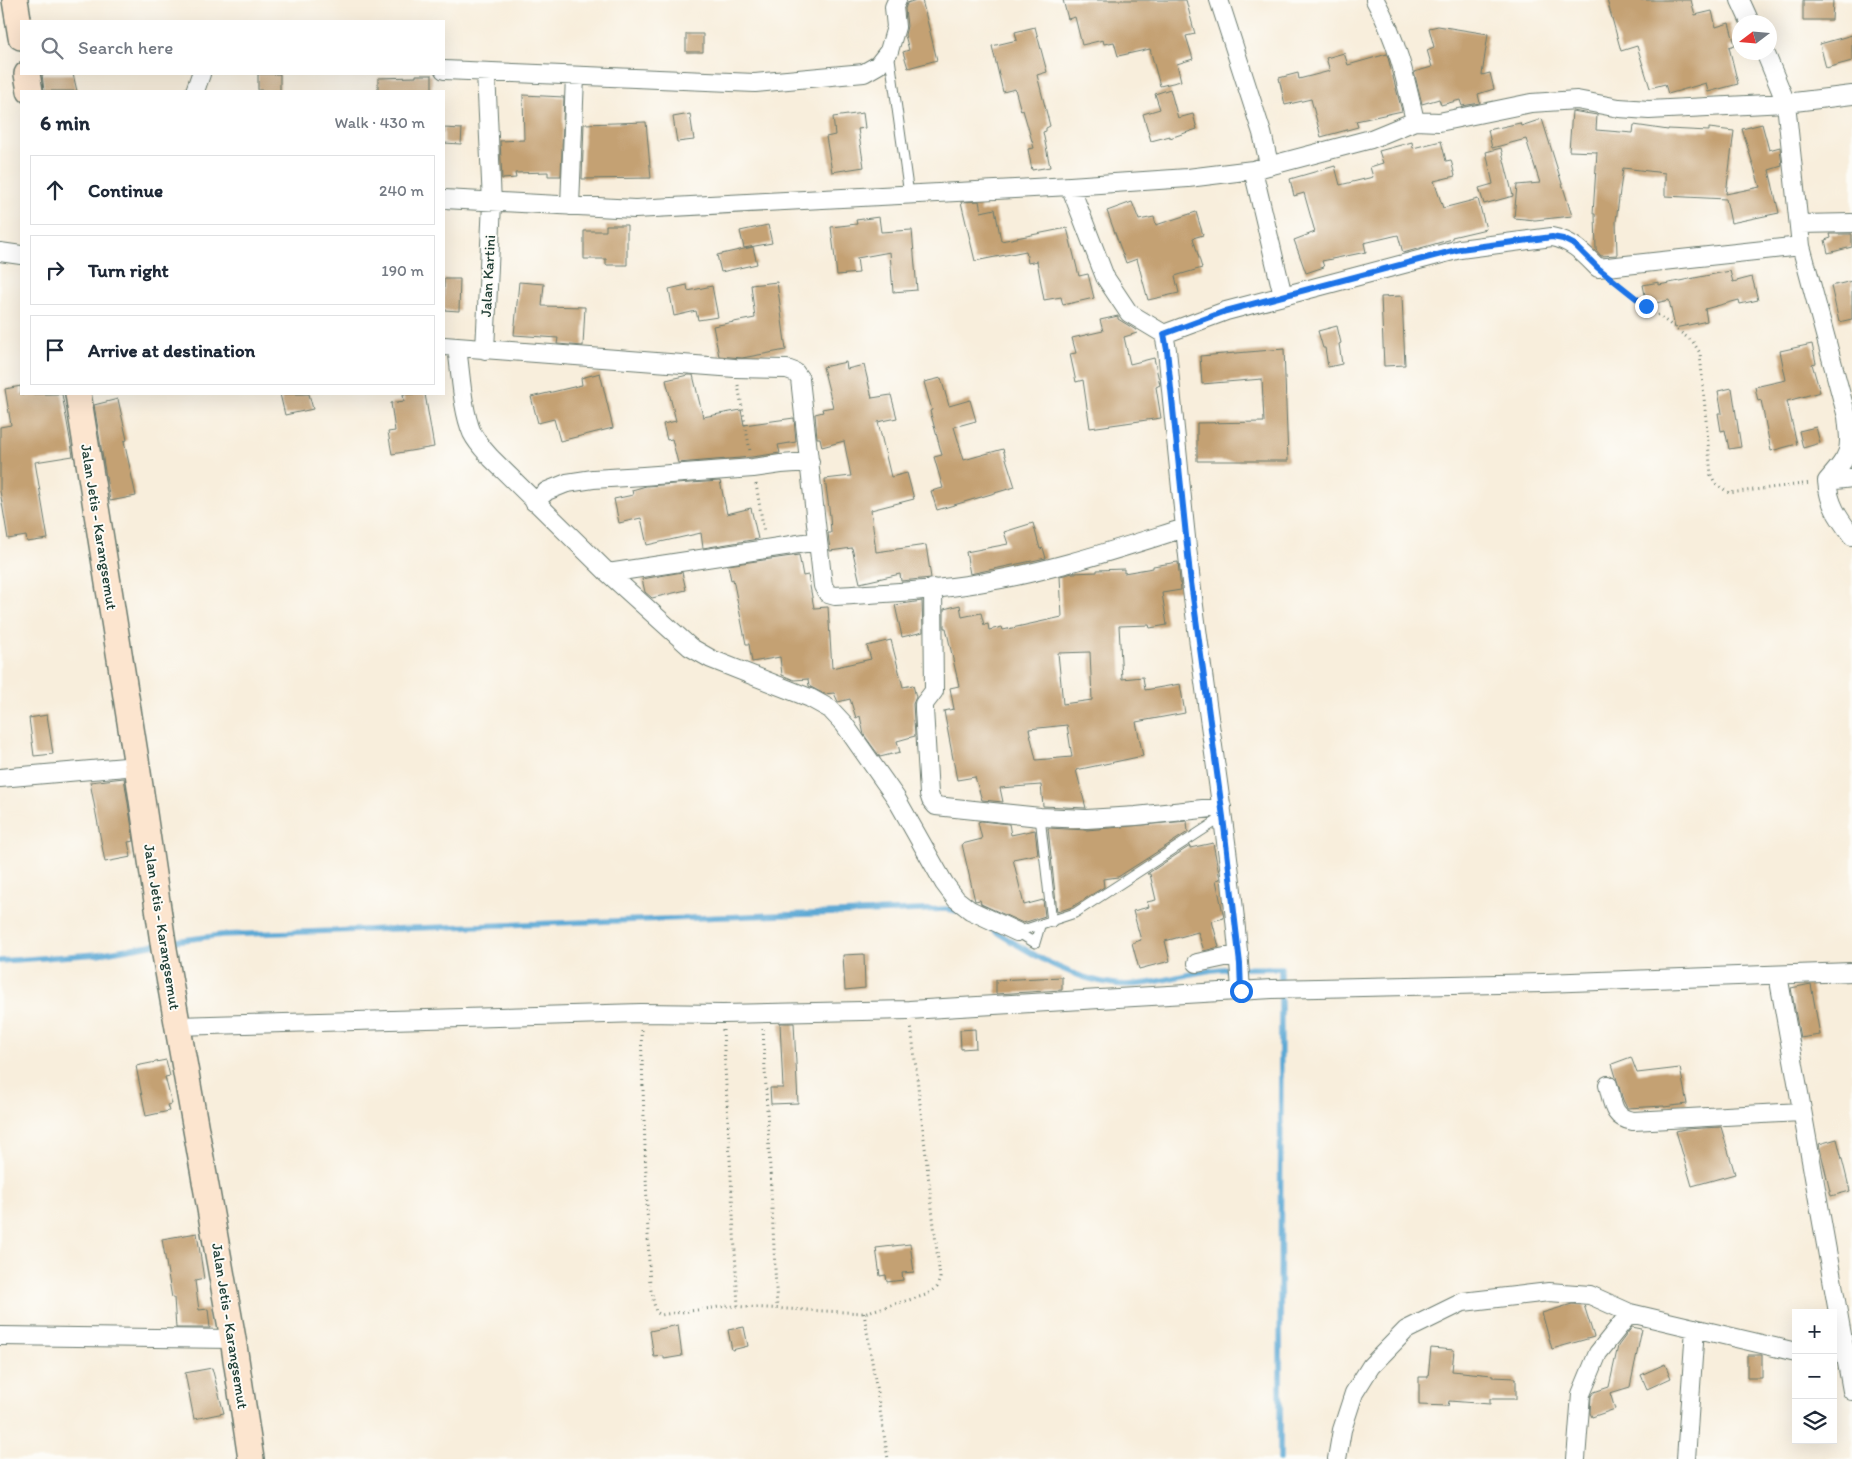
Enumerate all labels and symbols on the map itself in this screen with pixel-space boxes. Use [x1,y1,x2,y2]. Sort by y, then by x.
north arrow [1732,15,1777,60]
street label: Jalan Kartini [477,234,499,318]
route end [1635,295,1658,318]
street label: Jalan Jetis - Karangsemut [77,443,121,612]
street label: Jalan Jetis - Karangsemut [140,843,184,1012]
route start [1230,980,1253,1003]
street label: Jalan Jetis - Karangsemut [208,1242,252,1411]

